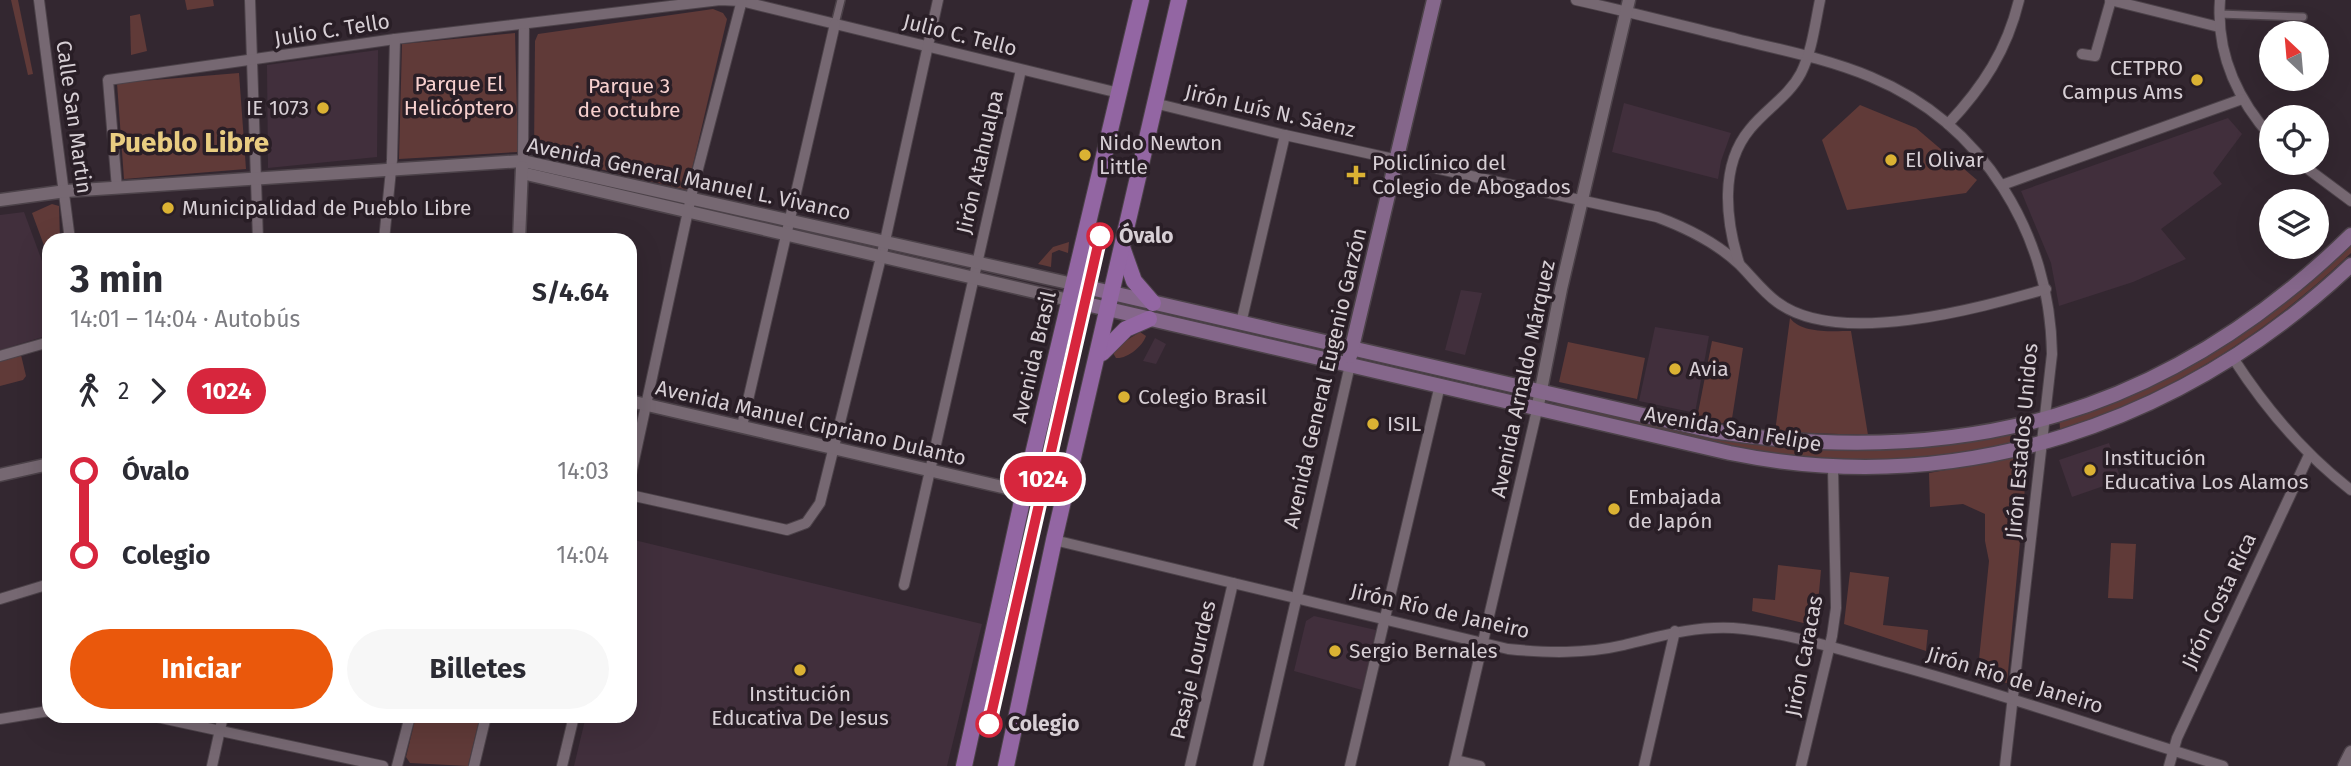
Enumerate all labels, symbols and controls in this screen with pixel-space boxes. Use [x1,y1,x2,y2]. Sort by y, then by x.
street label: Julio C. Tello [272,8,392,52]
street label: Julio C. Tello [900,8,1020,62]
north arrow [2259,21,2329,91]
map controls [2259,21,2329,259]
street label: Calle San Martin [50,39,98,195]
place label: CETPRO Campus Ams [2062,55,2183,105]
park label: Parque El Helicóptero [404,71,514,121]
marker: CETPRO Campus Ams [2189,72,2205,88]
park label: Parque 3 de octubre [577,73,681,123]
street label: Jirón Luís N. Sáenz [1182,79,1358,143]
street label: Jirón Atahualpa [951,88,1009,236]
place label: IE 1073 [246,95,309,121]
marker: IE 1073 [315,100,331,116]
button: locate [2259,105,2329,175]
district label: Pueblo Libre [109,126,269,159]
place label: Nido Newton Little [1099,130,1222,180]
street label: Avenida General Manuel L. Vivanco [525,132,853,226]
marker: Nido Newton Little [1077,147,1093,163]
place label: El Olivar [1905,147,1984,173]
place label: Policlínico del Colegio de Abogados [1372,150,1571,200]
marker: El Olivar [1883,152,1899,168]
marker: Policlínico del Colegio de Abogados [1346,165,1366,185]
button: layers [2259,189,2329,259]
place label: Municipalidad de Pueblo Libre [182,195,471,221]
marker: Municipalidad de Pueblo Libre [160,200,176,216]
place label: Óvalo [1119,222,1174,249]
marker: Óvalo [1087,223,1113,249]
street label: Avenida General Eugenio Garzón [1278,225,1372,531]
text: 3 min [70,256,164,302]
street label: Avenida Arnaldo Márquez [1485,258,1561,500]
text: S/4.64 [532,277,609,308]
street label: Avenida Brasil [1006,288,1062,426]
text: 14:01 – 14:04 · Autobús [70,305,300,333]
street label: Jirón Estados Unidos [2000,342,2044,540]
place label: Avia [1689,356,1729,382]
marker: Avia [1667,361,1683,377]
icon: walk [70,372,108,410]
icon: forward [139,372,177,410]
street label: Avenida Manuel Cipriano Dulanto [653,375,969,471]
text: 2 [118,377,129,405]
text: 1024 [201,377,252,405]
place label: Colegio Brasil [1138,384,1267,410]
marker: Colegio Brasil [1116,389,1132,405]
street label: Avenida San Felipe [1642,401,1824,457]
place label: ISIL [1387,411,1422,437]
marker: ISIL [1365,416,1381,432]
place label: Institución Educativa Los Alamos [2104,445,2309,495]
text: Óvalo [122,456,190,487]
line badge: 1024 [994,456,1092,502]
text: 14:03 [557,457,609,485]
marker: Institución Educativa Los Alamos [2082,462,2098,478]
text: 1024 [1018,465,1068,493]
place label: Embajada de Japón [1628,484,1722,534]
marker: Embajada de Japón [1606,501,1622,517]
street label: Jirón Costa Rica [2176,529,2262,673]
text: Colegio [122,540,210,571]
text: 14:04 [556,541,609,569]
street label: Jirón Río de Janeiro [1348,578,1532,644]
street label: Jirón Caracas [1780,593,1828,719]
street label: Pasaje Lourdes [1164,598,1222,742]
button: Iniciar [70,629,333,709]
button: Billetes [347,629,609,709]
place label: Sergio Bernales [1349,638,1498,664]
street label: Jirón Río de Janeiro [1924,641,2106,719]
marker: Sergio Bernales [1327,643,1343,659]
marker: Institución Educativa De Jesus [792,662,808,678]
place label: Institución Educativa De Jesus [711,681,889,731]
marker: Colegio [976,711,1002,737]
place label: Colegio [1008,711,1079,737]

